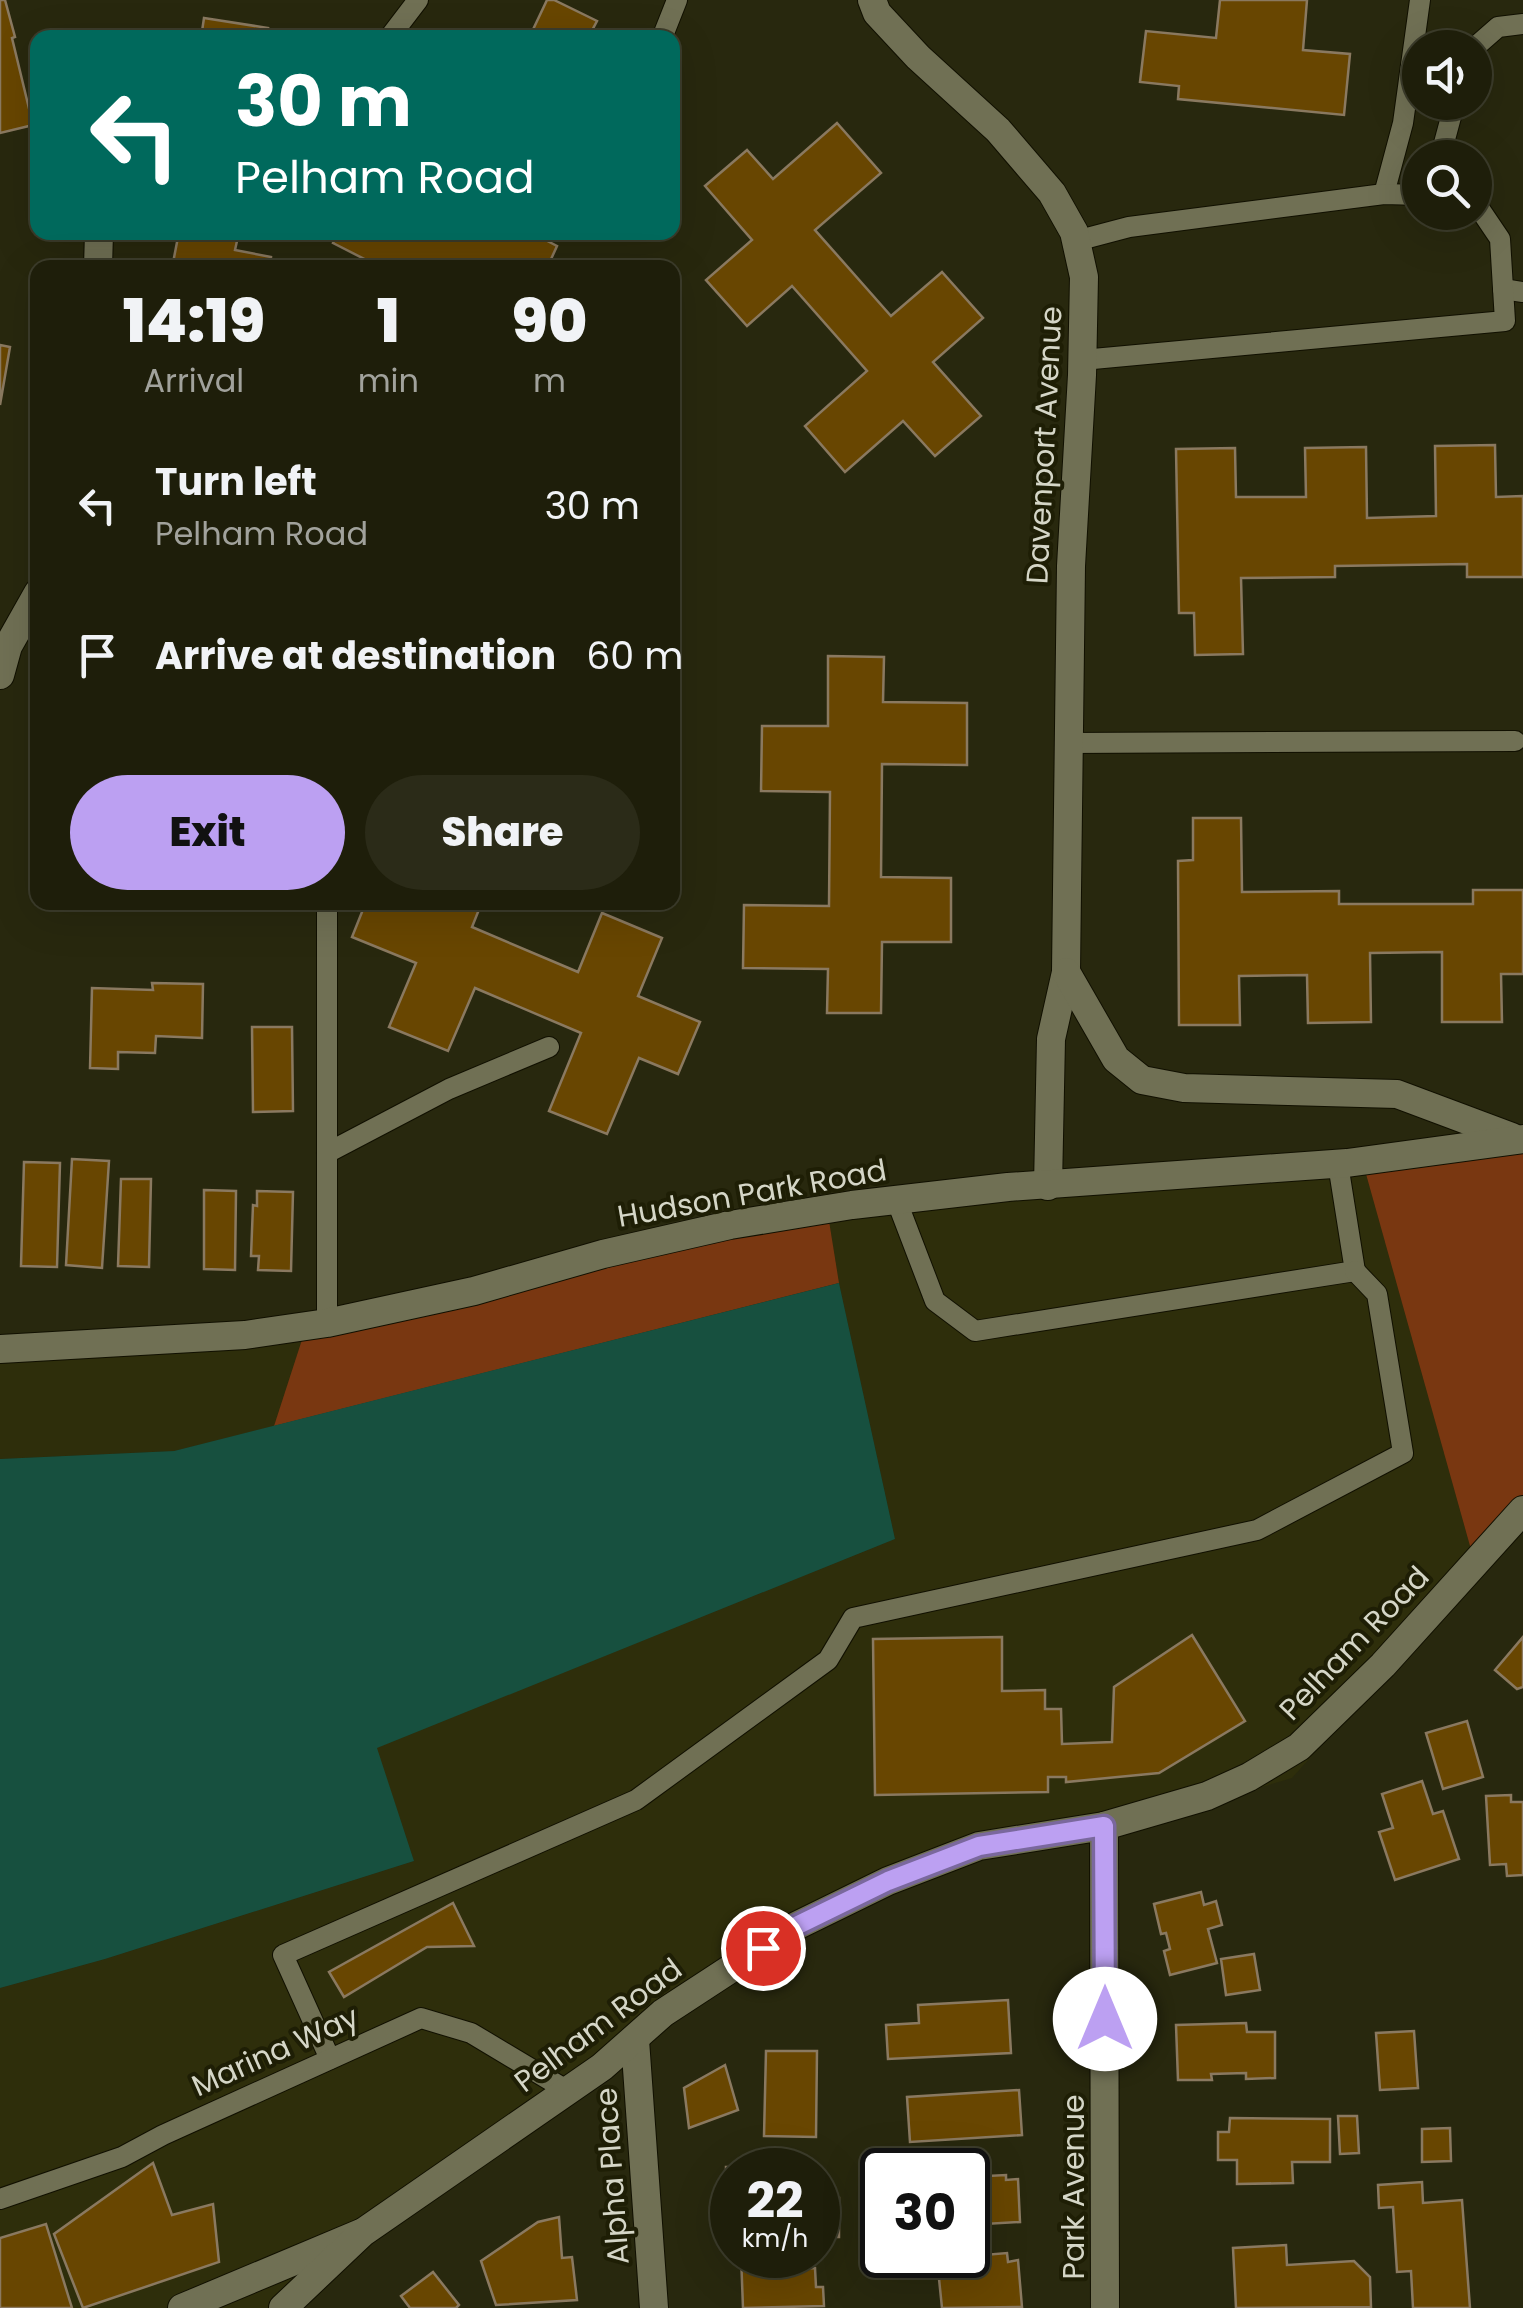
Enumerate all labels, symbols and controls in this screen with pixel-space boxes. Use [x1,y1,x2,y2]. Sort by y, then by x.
map controls [1402,30,1492,230]
button: sound [1402,30,1492,120]
text: 30 m [235,52,412,151]
icon: left [70,70,200,200]
button: search [1402,140,1492,230]
text: Pelham Road [235,146,535,209]
text: 14:19 [123,279,265,363]
text: 1 [377,279,400,363]
text: 90 [512,279,587,363]
street label: Davenport Avenue [1015,305,1073,585]
text: Arrival [143,358,244,403]
text: min [358,358,419,403]
text: m [533,358,566,403]
text: Turn left [155,455,317,508]
icon: left [70,478,125,533]
text: 30 m [544,479,640,532]
text: Pelham Road [155,511,368,556]
icon: arrive [70,628,125,683]
text: Arrive at destination [155,629,556,682]
text: 60 m [586,629,684,682]
button: Exit [70,775,345,890]
button: Share [365,775,640,890]
street label: Hudson Park Road [614,1148,890,1238]
street label: Pelham Road [1269,1556,1439,1730]
pin [721,1906,806,1991]
icon: arrive [736,1921,791,1976]
street label: Pelham Road [505,1948,691,2102]
position arrow [1053,1967,1157,2071]
street label: Marina Way [185,1995,365,2107]
street label: Alpha Place [584,2086,640,2266]
street label: Park Avenue [1052,2095,1095,2279]
speed limit sign: 30 [860,2148,990,2278]
text: 22 [746,2165,804,2236]
text: km/h [742,2221,808,2256]

